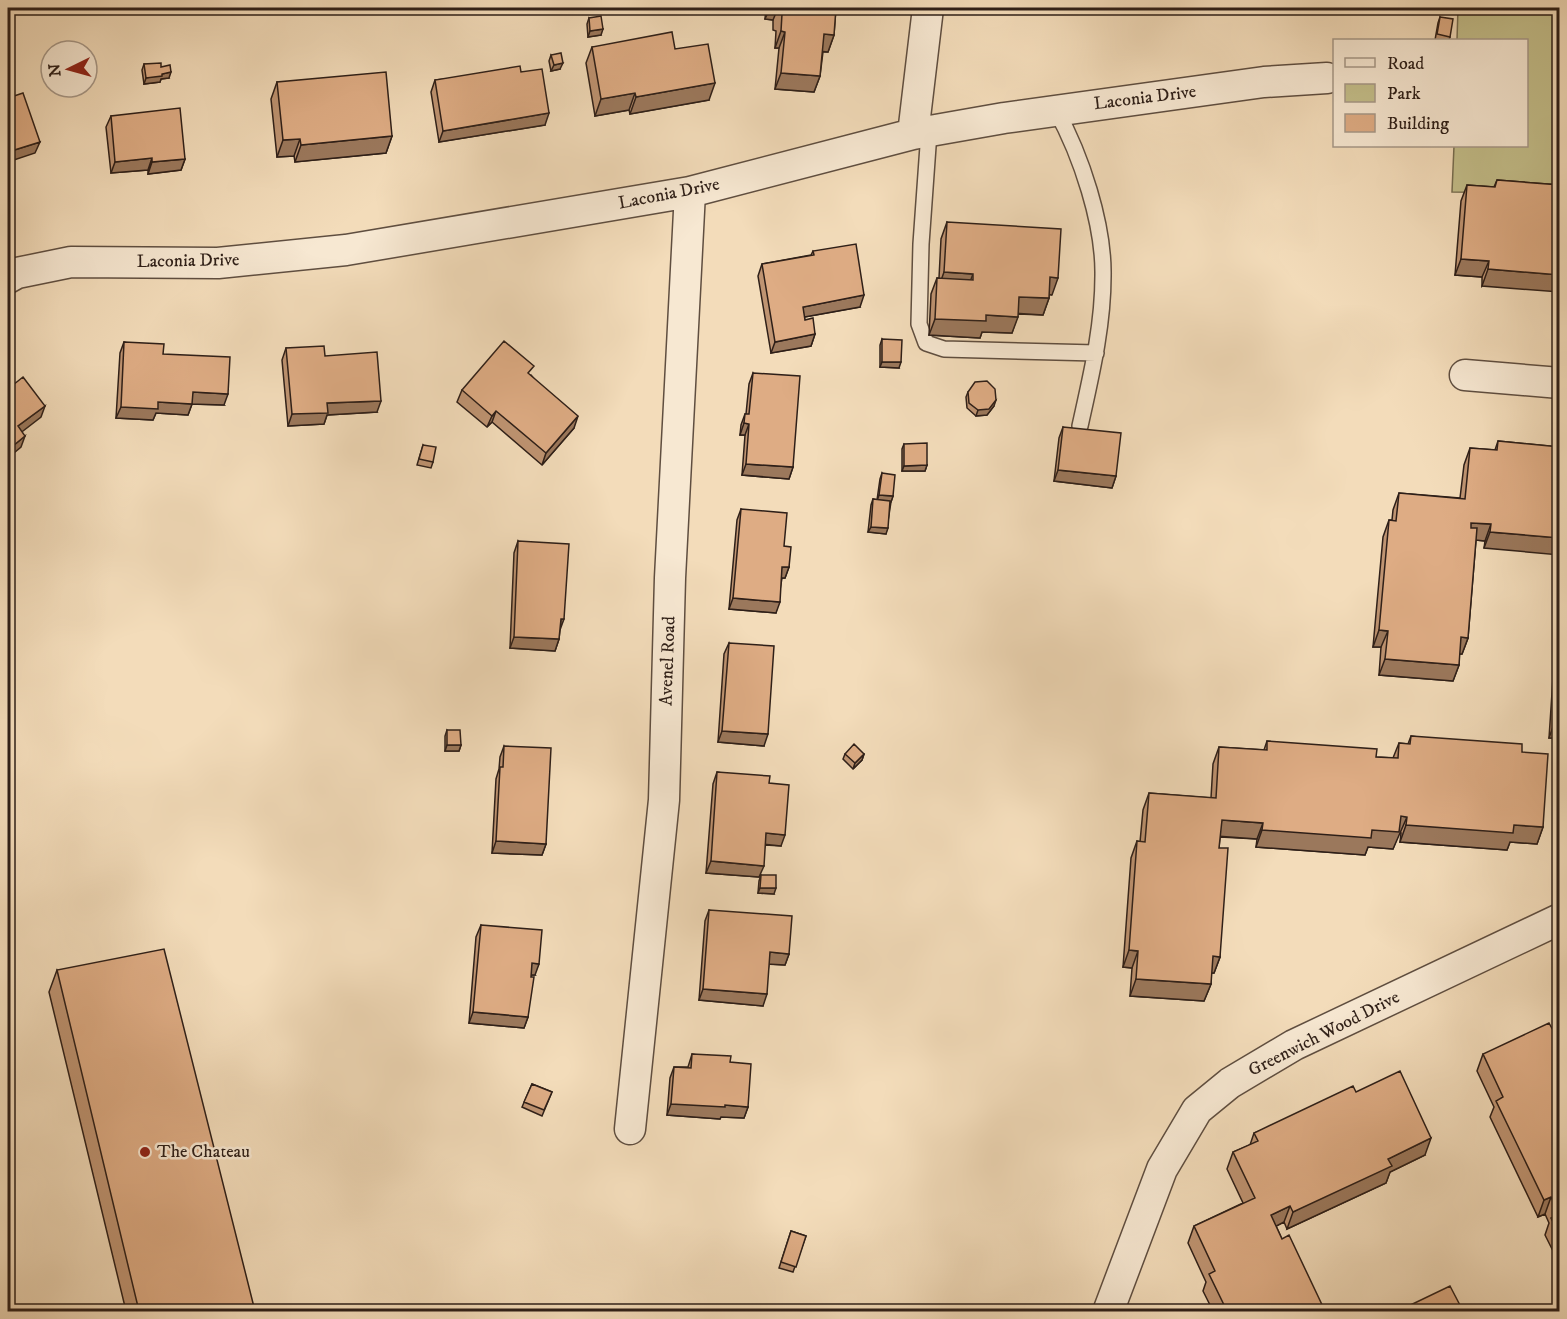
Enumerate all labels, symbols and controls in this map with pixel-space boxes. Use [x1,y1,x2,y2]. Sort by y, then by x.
north arrow [39,39,99,99]
legend [1333,39,1528,147]
text: Road [1387,53,1424,75]
text: N [45,63,66,78]
street label: Laconia Drive [1093,81,1197,115]
text: Park [1387,83,1421,105]
text: Building [1387,113,1449,135]
street label: Laconia Drive [616,173,722,215]
street label: Laconia Drive [136,249,240,273]
street label: Avenel Road [655,616,681,706]
street label: Greenwich Wood Drive [1245,986,1403,1082]
place label: The Chateau [157,1141,250,1163]
marker: The Chateau [138,1145,152,1159]

